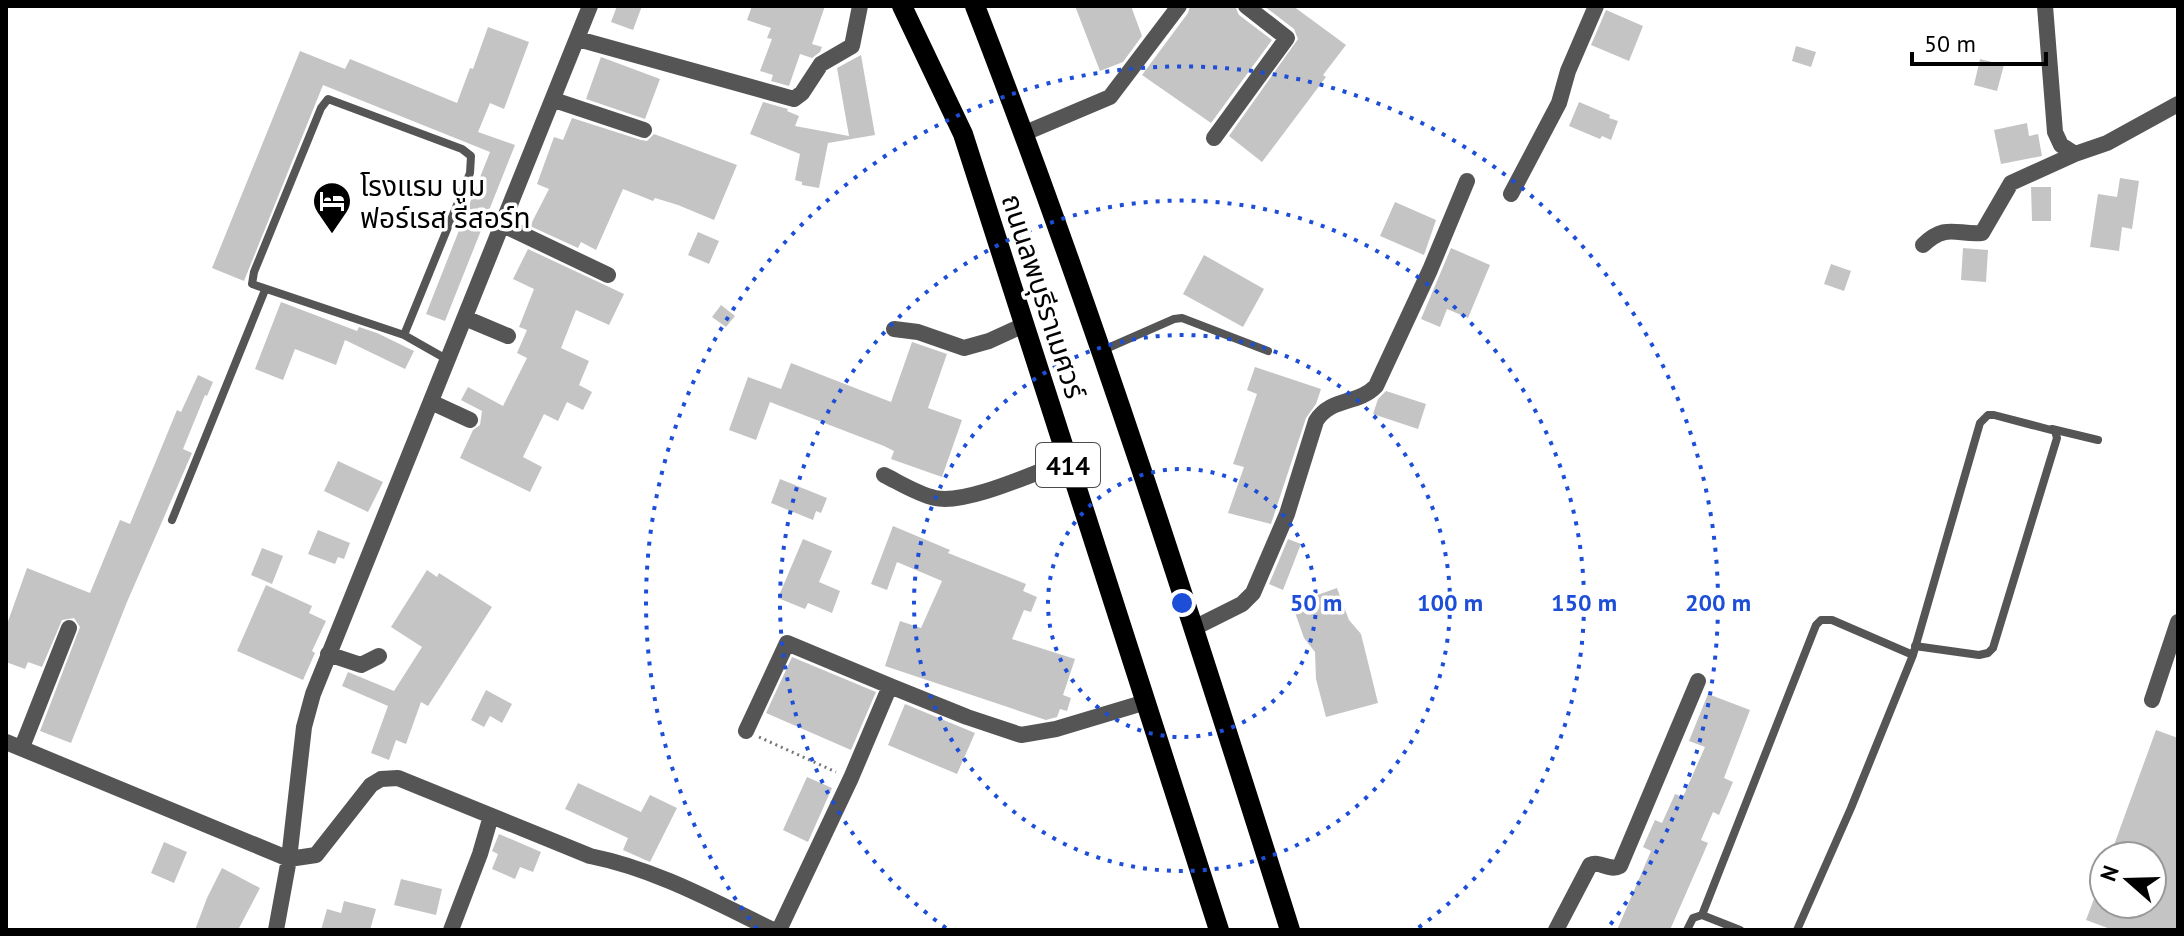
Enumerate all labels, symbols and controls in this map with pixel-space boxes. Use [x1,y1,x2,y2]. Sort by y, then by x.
scale bar [1912,16,2046,66]
text: 50 m [1924,28,1976,59]
place label: โรงแรม บูม ฟอร์เรส รีสอร์ท [360,167,530,236]
hotel icon: โรงแรม บูม ฟอร์เรส รีสอร์ท [311,180,353,235]
street label: ถนนลพบุรีราเมศวร์ [994,189,1095,404]
road number: 414 [1036,443,1100,487]
text: 50 m [1290,587,1342,618]
text: 100 m [1417,587,1483,618]
text: 150 m [1551,587,1617,618]
text: 200 m [1685,587,1751,618]
centre of rings [1168,589,1196,617]
north arrow [2088,840,2168,920]
text: N [2094,862,2125,885]

